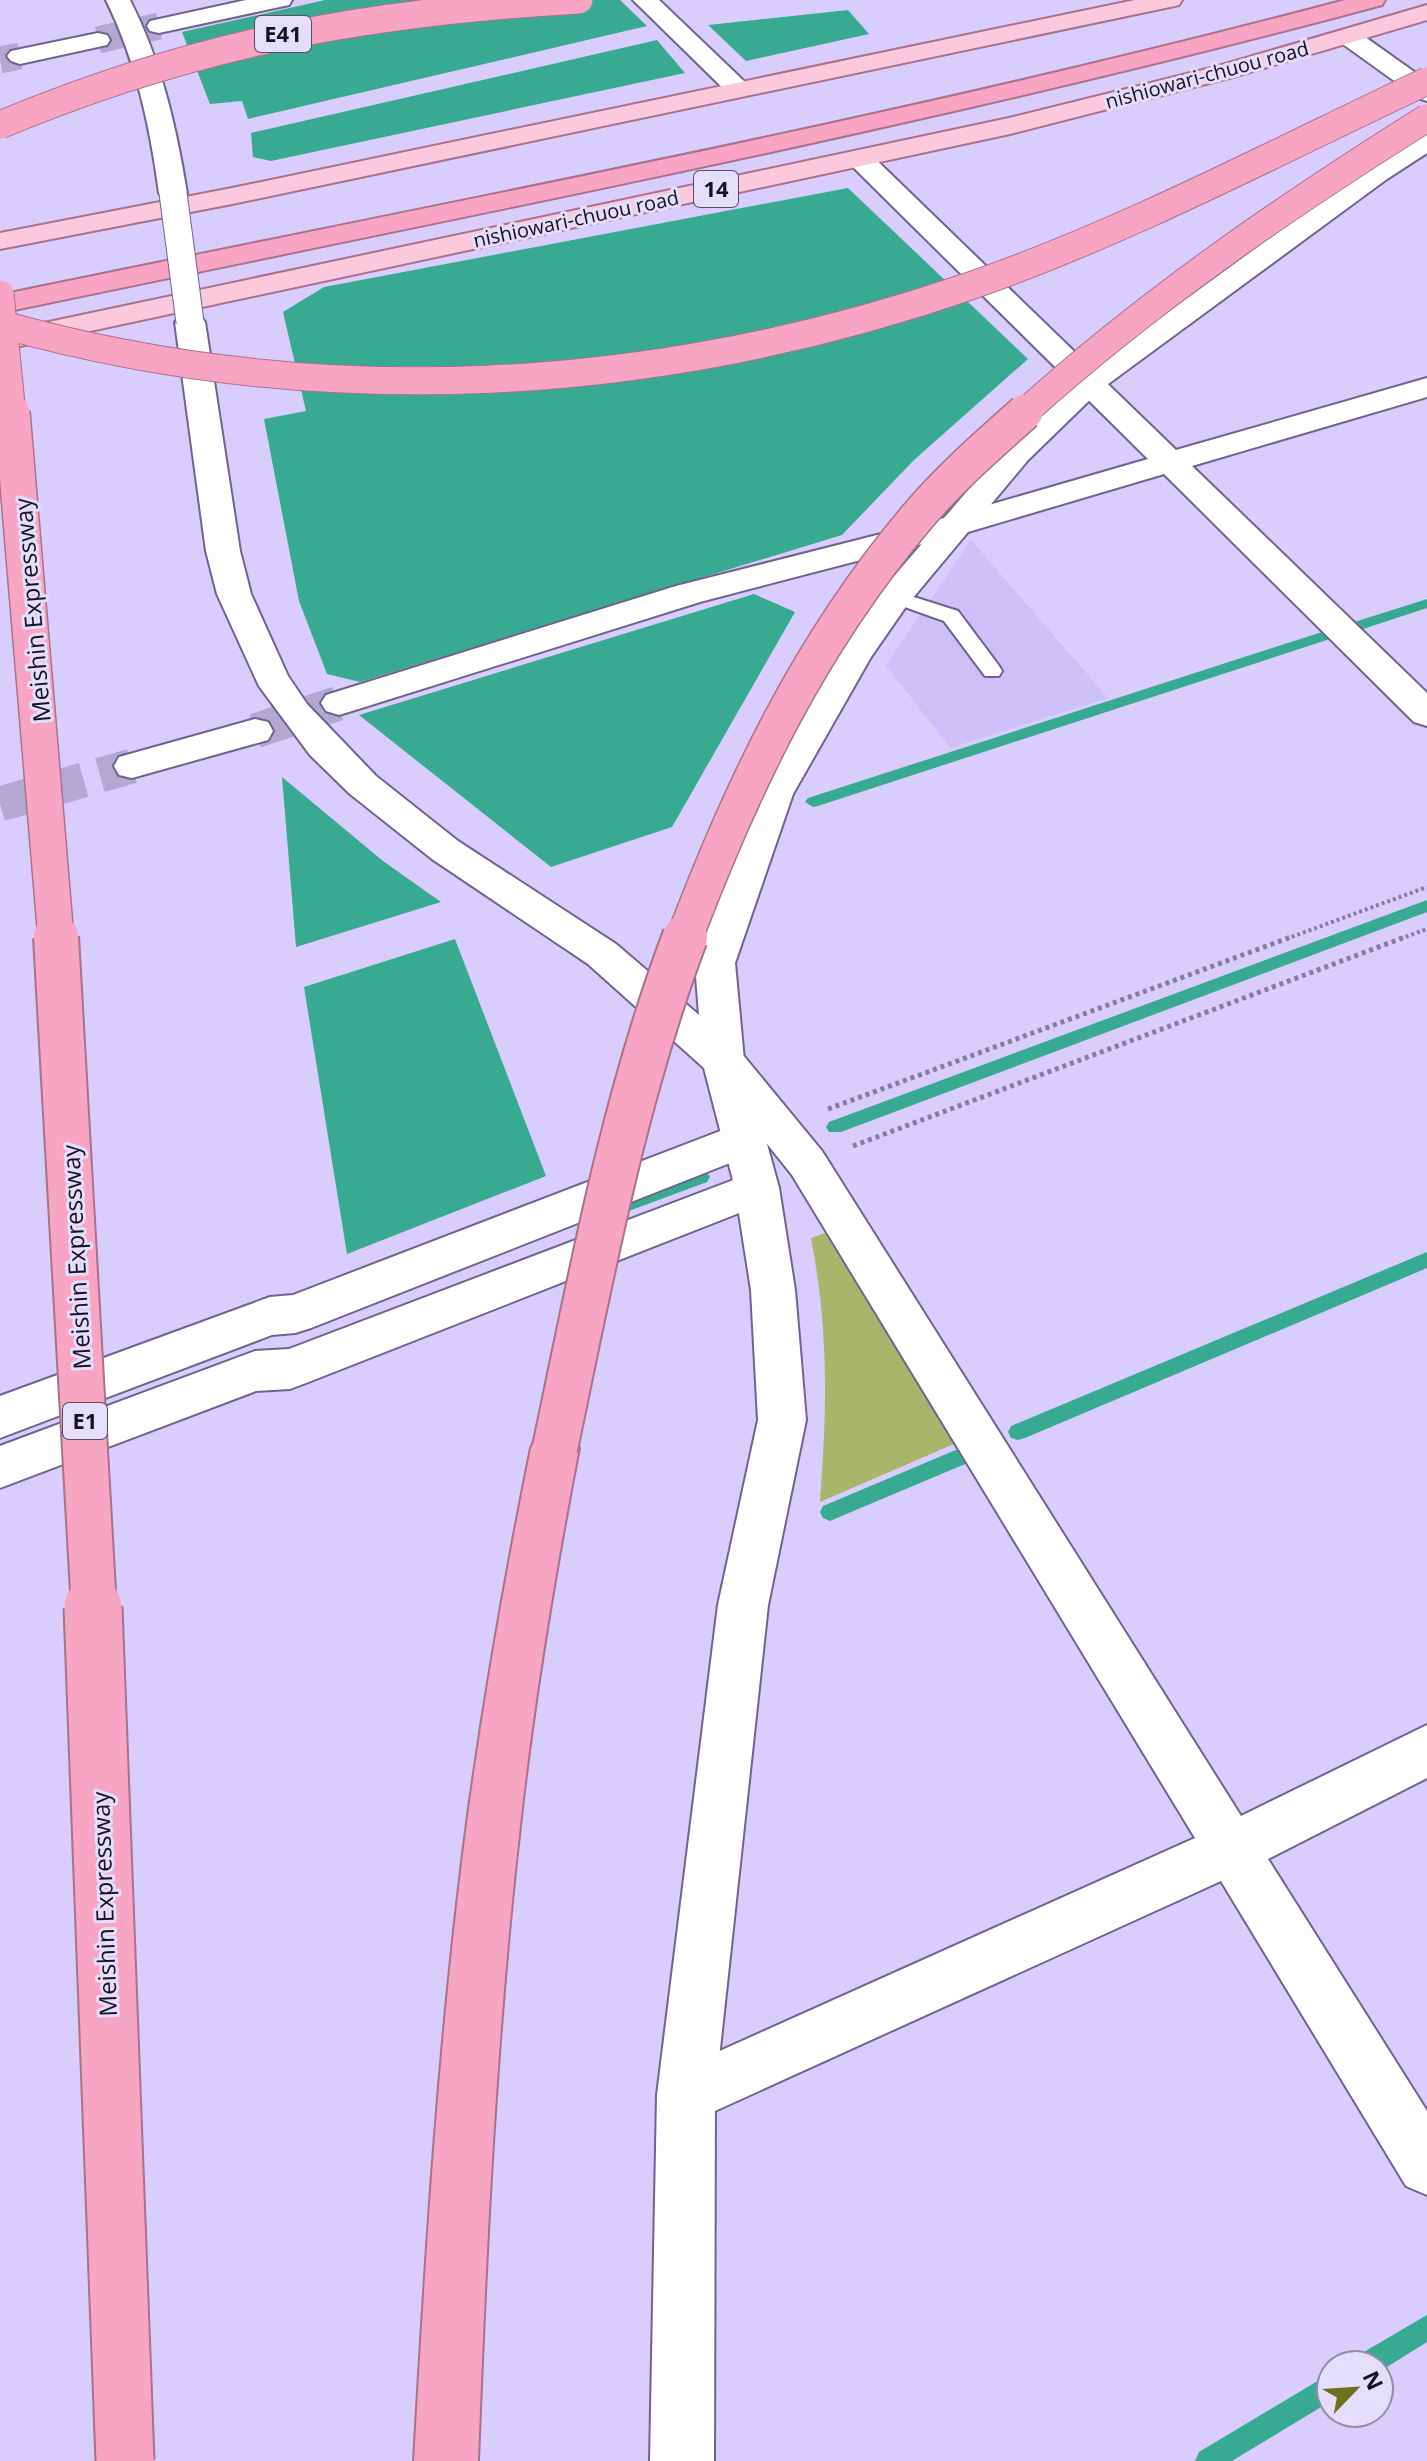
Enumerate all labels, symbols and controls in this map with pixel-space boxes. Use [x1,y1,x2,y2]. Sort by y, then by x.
road number: E41 [255,16,311,52]
street label: nishiowari-chuou road [1102,34,1312,115]
road number: 14 [694,171,738,207]
street label: nishiowari-chuou road [471,184,681,254]
street label: Meishin Expressway [5,496,58,724]
street label: Meishin Expressway [53,1143,98,1370]
road number: E1 [63,1403,107,1439]
street label: Meishin Expressway [83,1790,124,2017]
north arrow [1315,2349,1395,2429]
text: N [1357,2366,1391,2395]

